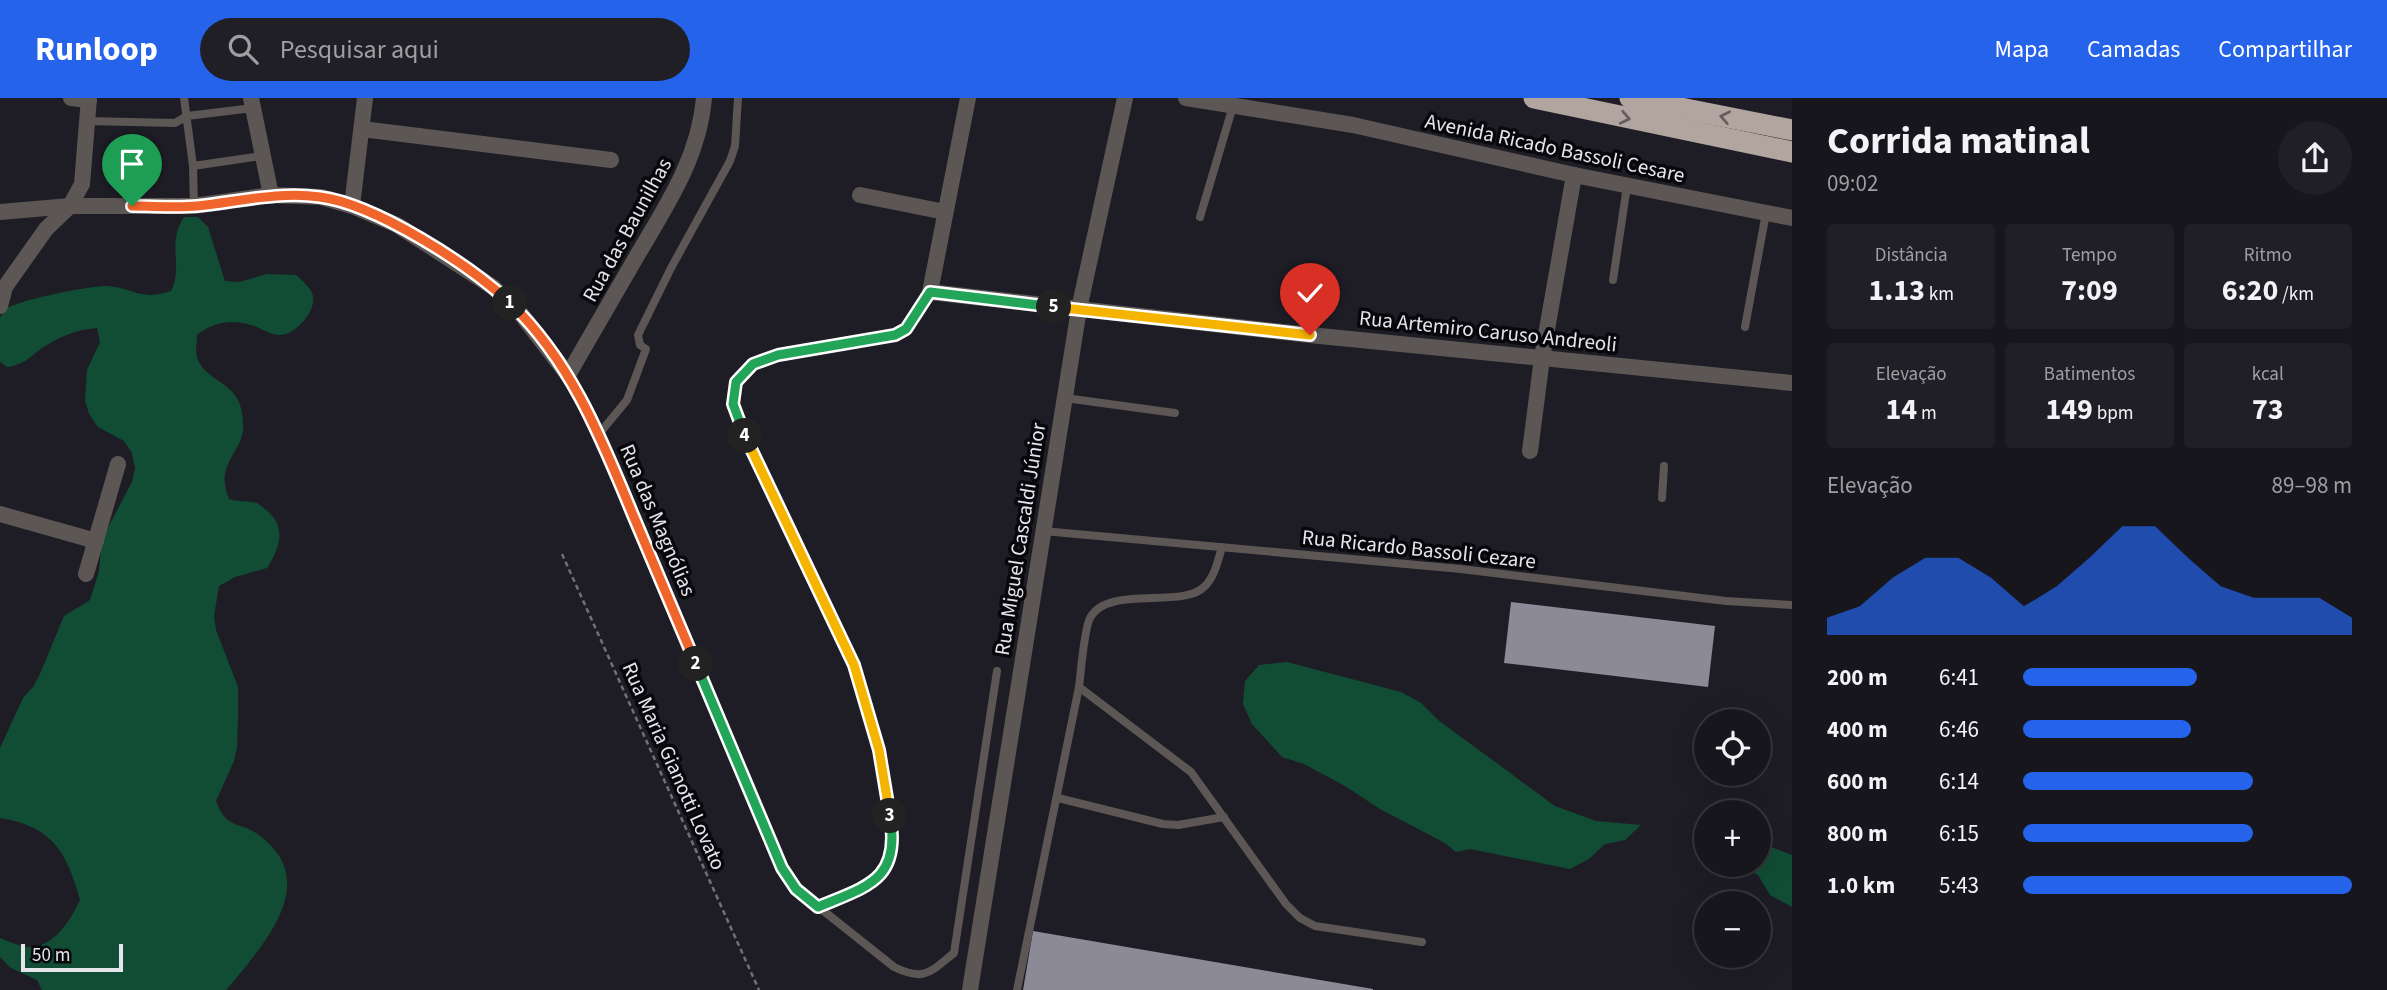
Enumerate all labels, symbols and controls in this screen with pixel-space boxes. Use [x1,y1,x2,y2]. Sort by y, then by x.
search box [200,18,690,81]
text: Runloop [35,26,158,73]
icon: search [224,30,262,68]
text: Pesquisar aqui [280,31,439,68]
text: Mapa [1994,32,2049,67]
text: Camadas [2087,32,2180,67]
text: Compartilhar [2218,32,2352,67]
street label: Avenida Ricado Bassoli Cesare [1422,106,1688,190]
one-way arrow [1619,109,1631,124]
one-way arrow [1719,111,1731,126]
text: Corrida matinal [1827,114,2090,168]
button: share [2278,121,2352,195]
pin [102,134,162,206]
icon: arrive [113,145,151,183]
street label: Rua das Baunilhas [575,152,679,307]
text: 09:02 [1827,167,1878,200]
text: Distância [1875,242,1948,269]
text: Tempo [2062,242,2117,269]
text: Ritmo [2244,242,2292,269]
pin [1280,263,1340,335]
text: 1.13 [1868,269,1925,312]
text: 7:09 [2061,269,2118,312]
text: 6:20 [2222,269,2278,312]
icon: check [1291,274,1329,312]
text: km [1925,281,1954,308]
text: /km [2278,281,2314,308]
pin: 1 [492,286,528,320]
text: 1 [504,289,515,316]
pin: 5 [1036,290,1072,325]
text: 5 [1048,293,1059,320]
street label: Rua Artemiro Caruso Andreoli [1358,303,1618,359]
text: Elevação [1876,361,1947,388]
text: Batimentos [2044,361,2135,388]
text: kcal [2252,361,2284,388]
text: 14 [1886,388,1917,431]
text: 149 [2045,388,2093,431]
text: 73 [2252,388,2284,431]
text: m [1917,400,1937,427]
text: bpm [2093,400,2134,427]
pin: 4 [728,418,762,454]
street label: Rua Miguel Cascaldi Júnior [987,420,1053,657]
text: 4 [739,422,750,449]
street label: Rua das Magnólias [612,439,704,601]
text: Elevação [1827,469,1913,502]
text: 89–98 m [2272,469,2352,502]
street label: Rua Ricardo Bassoli Cezare [1301,522,1537,576]
pin: 2 [678,646,714,682]
text: 2 [690,650,701,677]
street label: Rua Maria Gianotti Lovato [615,657,733,875]
text: 200 m [1827,661,1888,694]
text: 6:41 [1939,661,1979,694]
map controls [1694,709,1771,968]
button: locate [1694,709,1771,786]
text: 400 m [1827,713,1888,746]
text: 6:46 [1939,713,1979,746]
text: 600 m [1827,765,1888,798]
text: 6:14 [1939,765,1979,798]
pin: 3 [872,798,908,834]
button: + [1694,800,1771,877]
text: 3 [884,802,895,829]
text: 800 m [1827,817,1888,850]
text: 6:15 [1939,817,1979,850]
text: 1.0 km [1827,869,1895,902]
text: 5:43 [1939,869,1979,902]
button: − [1694,891,1771,968]
scale bar [21,941,122,973]
text: 50 m [32,942,70,969]

